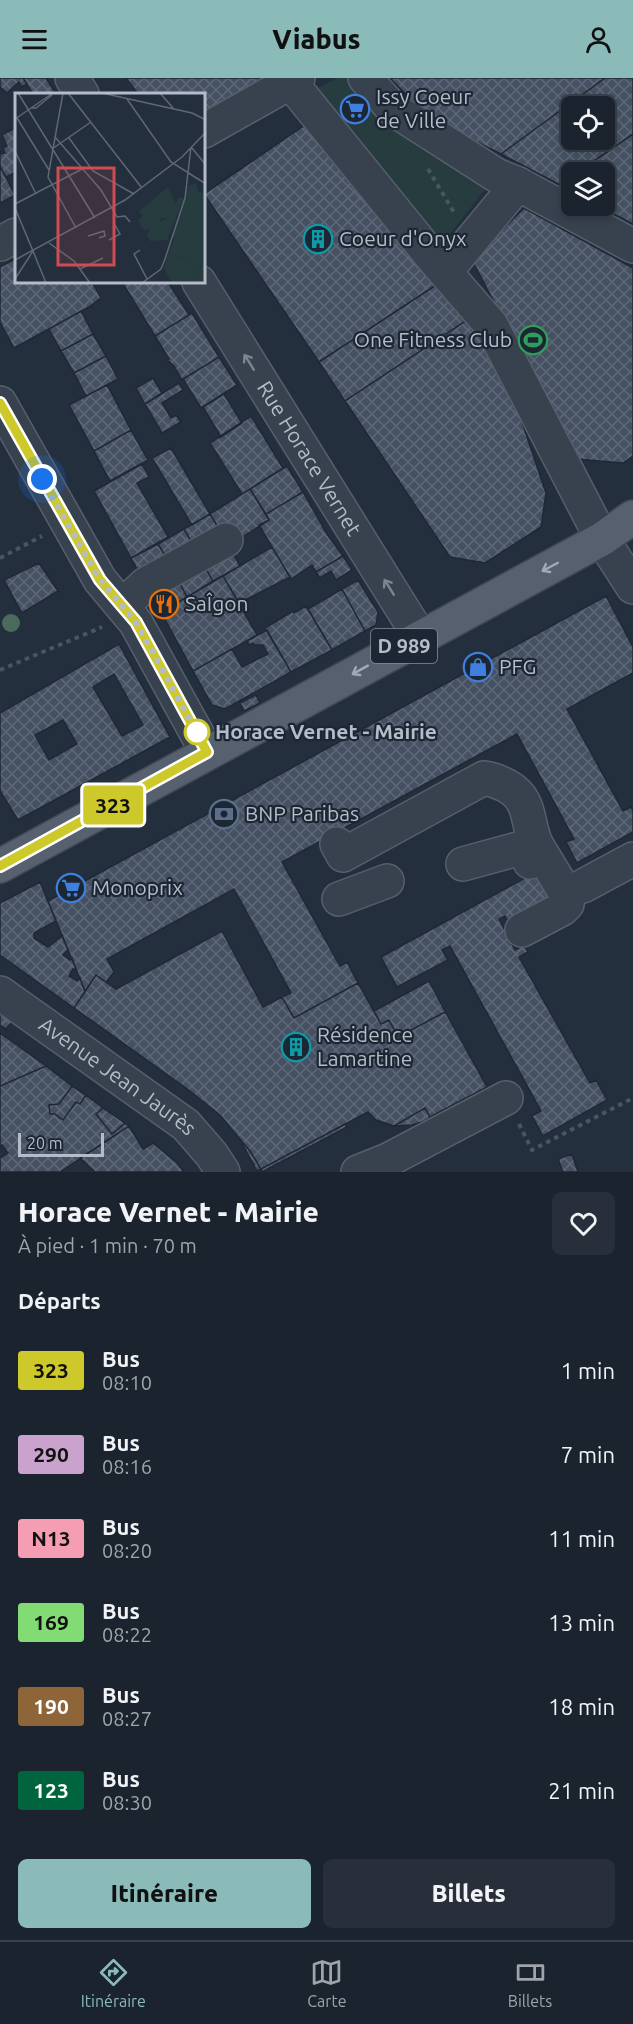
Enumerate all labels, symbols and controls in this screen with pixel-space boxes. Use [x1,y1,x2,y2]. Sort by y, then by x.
icon: menu [18,23,51,56]
icon: person [582,23,615,56]
text: Viabus [272,24,361,54]
place label: Issy Coeur de Ville [376,84,471,132]
inset map [15,93,206,284]
supermarket icon: Issy Coeur de Ville [339,93,371,125]
map controls [561,96,615,216]
button: locate [561,96,615,150]
button: layers [561,162,615,216]
building icon: Coeur d'Onyx [302,223,334,255]
place label: Coeur d'Onyx [339,226,467,250]
sports icon: One Fitness Club [517,324,549,356]
place label: One Fitness Club [354,327,512,351]
one-way arrow [242,354,254,371]
street label: Rue Horace Vernet [253,376,367,540]
your location [27,464,57,494]
one-way arrow [542,562,560,573]
one-way arrow [383,579,395,596]
restaurant icon: SaÎgon [148,588,180,620]
place label: SaÎgon [185,591,249,615]
road number: D 989 [371,629,437,663]
shop icon: PFG [462,651,494,683]
place label: PFG [499,654,537,678]
one-way arrow [352,665,370,676]
marker: Horace Vernet - Mairie [184,719,210,745]
place label: Horace Vernet - Mairie [215,719,437,743]
line badge: 323 [78,786,148,824]
text: 323 [95,793,131,817]
bank icon: BNP Paribas [208,798,240,830]
place label: BNP Paribas [245,801,359,825]
supermarket icon: Monoprix [55,872,87,904]
place label: Monoprix [92,875,183,899]
street label: Avenue Jean Jaurès [35,1012,202,1139]
place label: Résidence Lamartine [317,1022,413,1070]
building icon: Résidence Lamartine [280,1031,312,1063]
scale bar [18,1130,104,1158]
text: 20 m [27,1134,63,1152]
button: heart [552,1192,615,1255]
text: Horace Vernet - Mairie [18,1196,319,1227]
text: À pied · 1 min · 70 m [18,1234,197,1257]
text: Départs [18,1288,101,1313]
text: Bus [102,1346,140,1371]
text: 323 [33,1358,69,1382]
text: 1 min [561,1358,615,1383]
text: 08:10 [102,1371,152,1394]
text: Bus [102,1430,140,1455]
text: 290 [33,1442,69,1466]
text: 7 min [561,1442,615,1467]
text: 08:16 [102,1455,152,1478]
text: Bus [102,1514,140,1539]
text: N13 [31,1526,71,1550]
text: 11 min [548,1526,615,1551]
text: 08:20 [102,1539,152,1562]
text: Bus [102,1598,140,1623]
text: 169 [33,1610,69,1634]
text: 13 min [548,1610,615,1635]
text: 08:22 [102,1623,152,1646]
text: Bus [102,1682,140,1707]
text: 190 [33,1694,69,1718]
text: 18 min [548,1694,615,1719]
text: 08:27 [102,1707,152,1730]
text: Bus [102,1766,140,1791]
text: 123 [33,1778,69,1802]
text: 21 min [548,1778,615,1803]
text: 08:30 [102,1791,152,1814]
button: Itinéraire [18,1859,311,1928]
button: Billets [323,1859,615,1928]
tab: Itinéraire [81,1956,146,2010]
tab: Carte [307,1956,346,2010]
tab: Billets [508,1956,552,2010]

